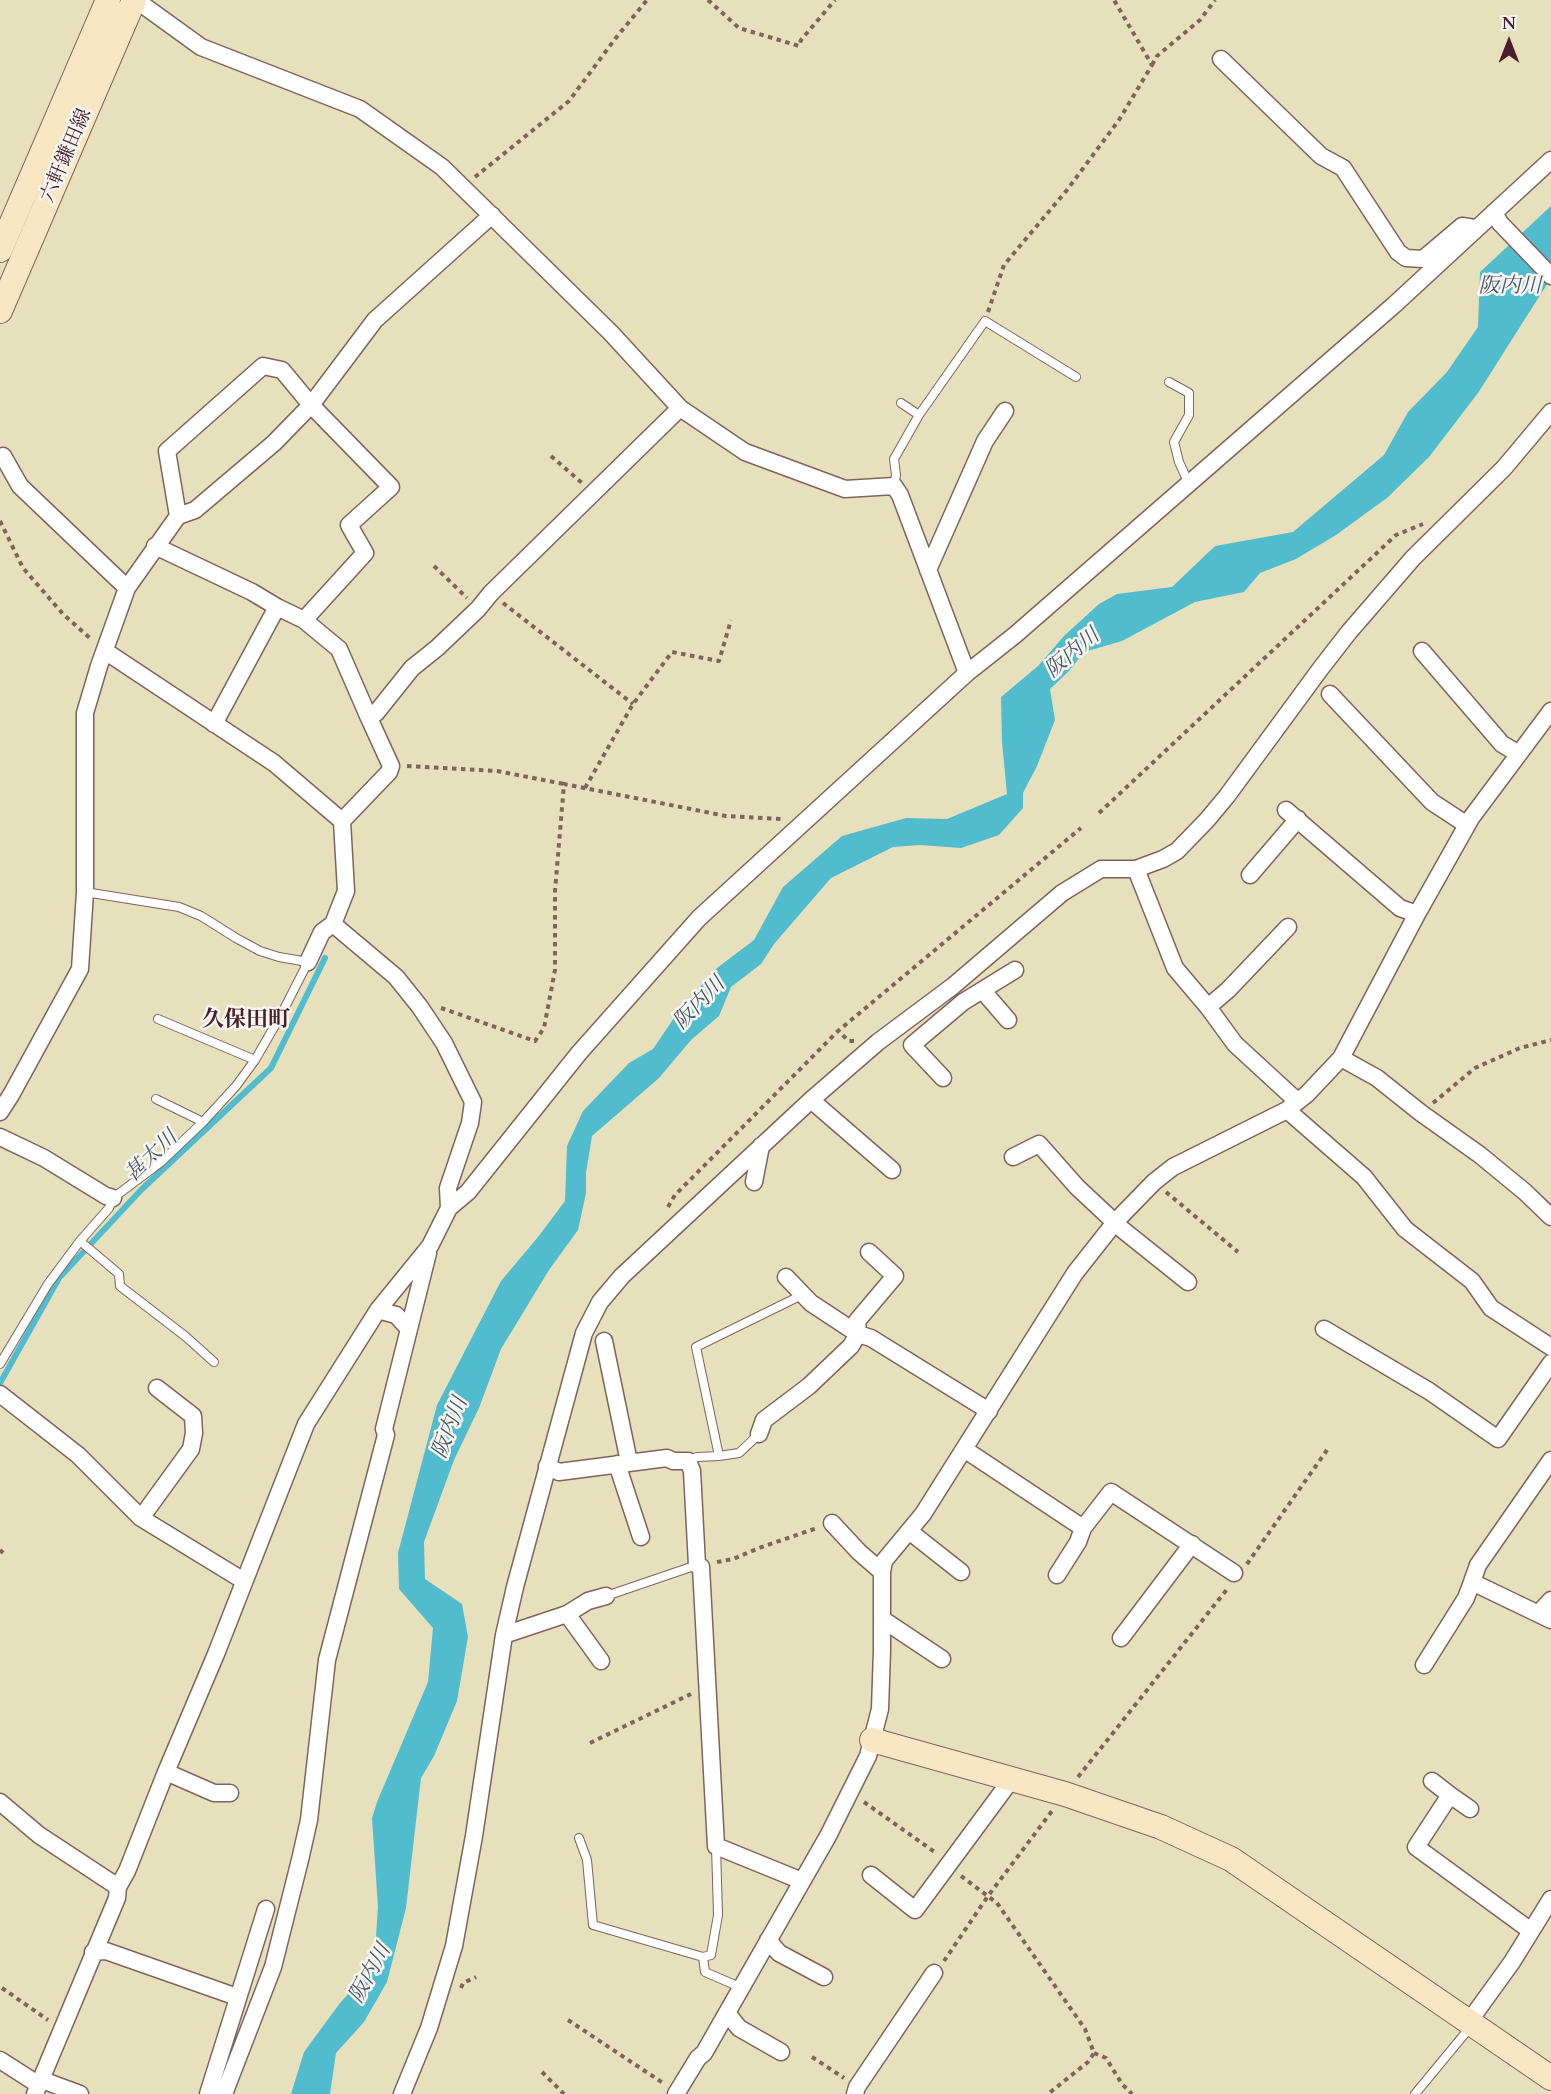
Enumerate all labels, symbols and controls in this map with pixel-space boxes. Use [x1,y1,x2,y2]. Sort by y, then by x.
north arrow [1479,12,1539,72]
text: N [1502,13,1516,35]
street label: 六軒鎌田線 [36,105,98,207]
water label: 阪内川 [1479,274,1541,300]
water label: 阪内川 [1041,624,1105,684]
water label: 阪内川 [669,973,731,1035]
district label: 久保田町 [202,1008,290,1034]
water label: 甚太川 [121,1126,183,1188]
water label: 阪内川 [428,1394,474,1462]
water label: 阪内川 [345,1940,397,2008]

